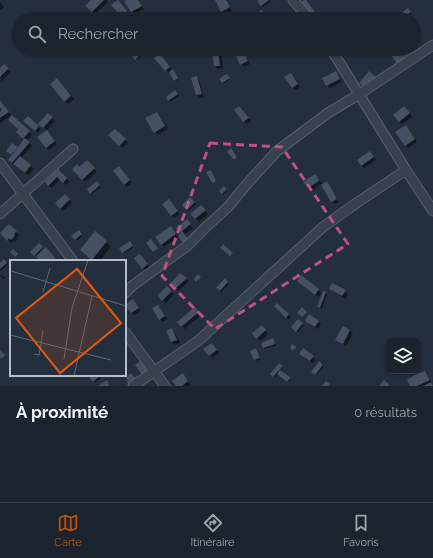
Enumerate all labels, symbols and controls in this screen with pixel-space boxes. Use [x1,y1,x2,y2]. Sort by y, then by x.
search box [12,12,421,56]
icon: search [26,23,48,45]
text: Rechercher [58,25,138,43]
inset map [10,260,126,376]
map controls [385,338,421,374]
button: layers [385,338,421,374]
text: À proximité [16,402,108,422]
text: 0 résultats [354,405,417,420]
tab: Carte [54,512,82,549]
tab: Itinéraire [191,512,235,549]
tab: Favoris [343,512,379,549]

